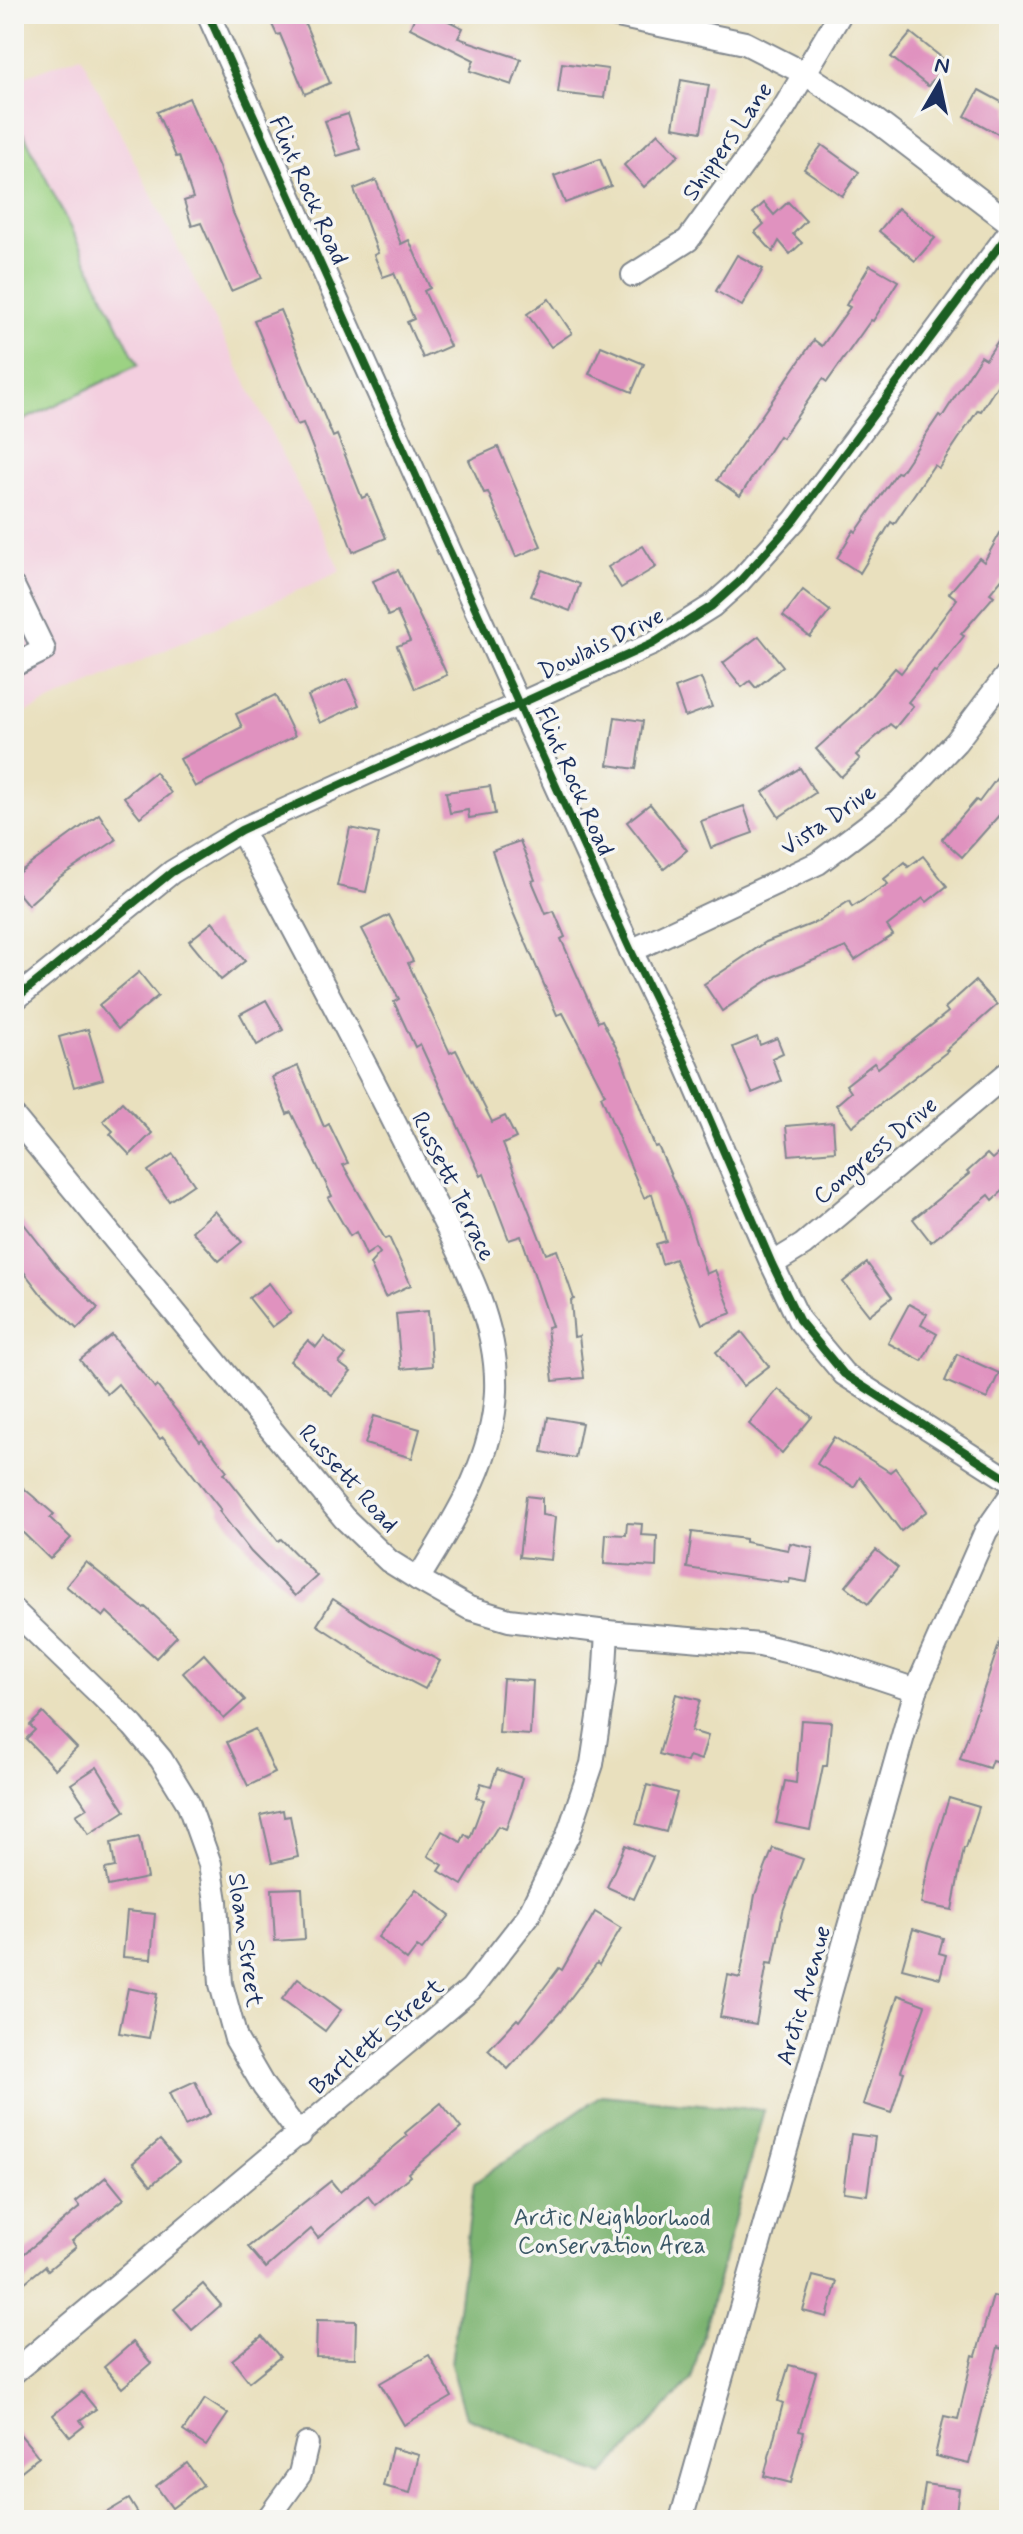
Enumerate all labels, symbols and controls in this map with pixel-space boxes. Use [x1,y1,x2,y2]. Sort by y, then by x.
north arrow [899,44,979,124]
text: N [932,51,951,81]
street label: Shippers Lane [676,76,781,208]
street label: Flint Rock Road [261,111,354,270]
street label: Dowlais Drive [534,601,669,688]
street label: Flint Rock Road [527,702,620,861]
street label: Vista Drive [775,777,883,864]
street label: Congress Drive [807,1090,946,1214]
street label: Russett Terrace [403,1107,502,1266]
street label: Russett Road [291,1418,405,1540]
street label: Sloan Street [220,1871,269,2009]
street label: Arctic Avenue [770,1922,839,2069]
street label: Bartlett Street [303,1972,451,2102]
park label: Arctic Neighborhood Conservation Area [513,2203,711,2262]

